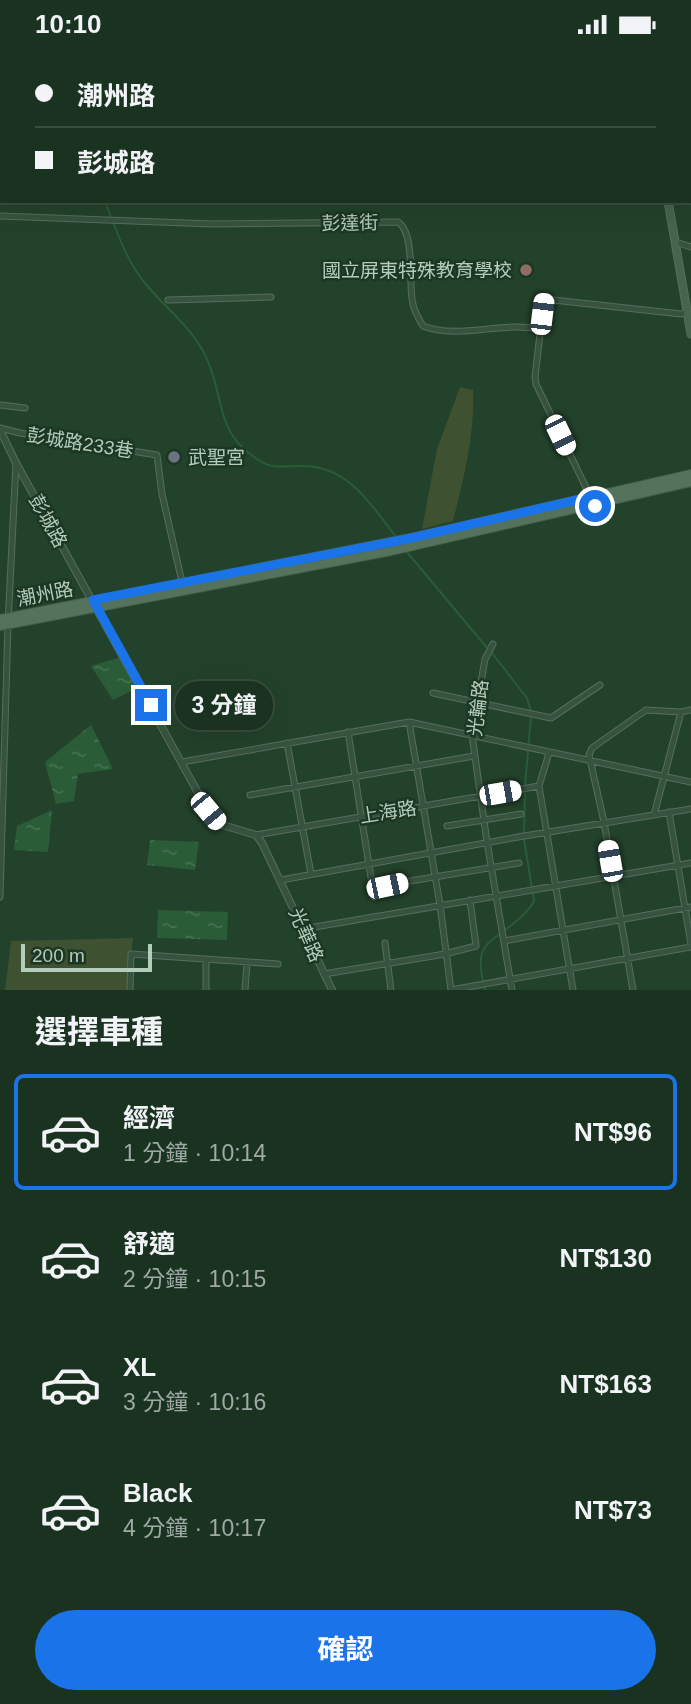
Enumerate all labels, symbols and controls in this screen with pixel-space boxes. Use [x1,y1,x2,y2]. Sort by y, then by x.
text: 10:10 [35,9,102,39]
text: 潮州路 [77,81,155,111]
text: 彭城路 [77,148,155,178]
street label: 彭達街 [321,212,379,234]
place label: 國立屏東特殊教育學校 [322,260,512,281]
marker: 國立屏東特殊教育學校 [518,262,534,278]
car [530,292,555,336]
car [542,412,579,458]
street label: 彭城路233巷 [25,424,135,462]
place label: 武聖宮 [188,447,245,468]
marker: 武聖宮 [166,449,182,465]
route start [579,490,611,522]
street label: 彭城路 [25,491,71,551]
street label: 潮州路 [15,578,75,610]
street label: 光輪路 [464,678,492,738]
callout: 3 分鐘 [176,681,274,729]
route end [135,689,167,721]
text: 3 分鐘 [191,692,257,718]
car [478,779,523,807]
car [187,788,230,834]
street label: 上海路 [358,797,418,827]
car [597,838,624,884]
car [365,871,410,901]
street label: 光華路 [285,905,327,965]
scale bar [21,941,152,973]
text: 200 m [32,945,85,966]
text: 選擇車種 [35,1014,163,1050]
icon: car [39,1101,102,1164]
text: 經濟 [123,1103,175,1133]
text: NT$96 [574,1117,652,1147]
text: 1 分鐘 · 10:14 [123,1140,266,1166]
icon: car [39,1227,102,1290]
text: 舒適 [123,1229,175,1259]
text: NT$130 [560,1243,652,1273]
text: 2 分鐘 · 10:15 [123,1266,266,1292]
text: XL [123,1352,156,1382]
icon: car [39,1353,102,1416]
text: NT$163 [560,1369,652,1399]
text: 3 分鐘 · 10:16 [123,1389,266,1415]
text: Black [123,1478,192,1508]
icon: car [39,1479,102,1542]
text: NT$73 [574,1495,652,1525]
text: 4 分鐘 · 10:17 [123,1515,266,1541]
button: 確認 [35,1610,656,1690]

